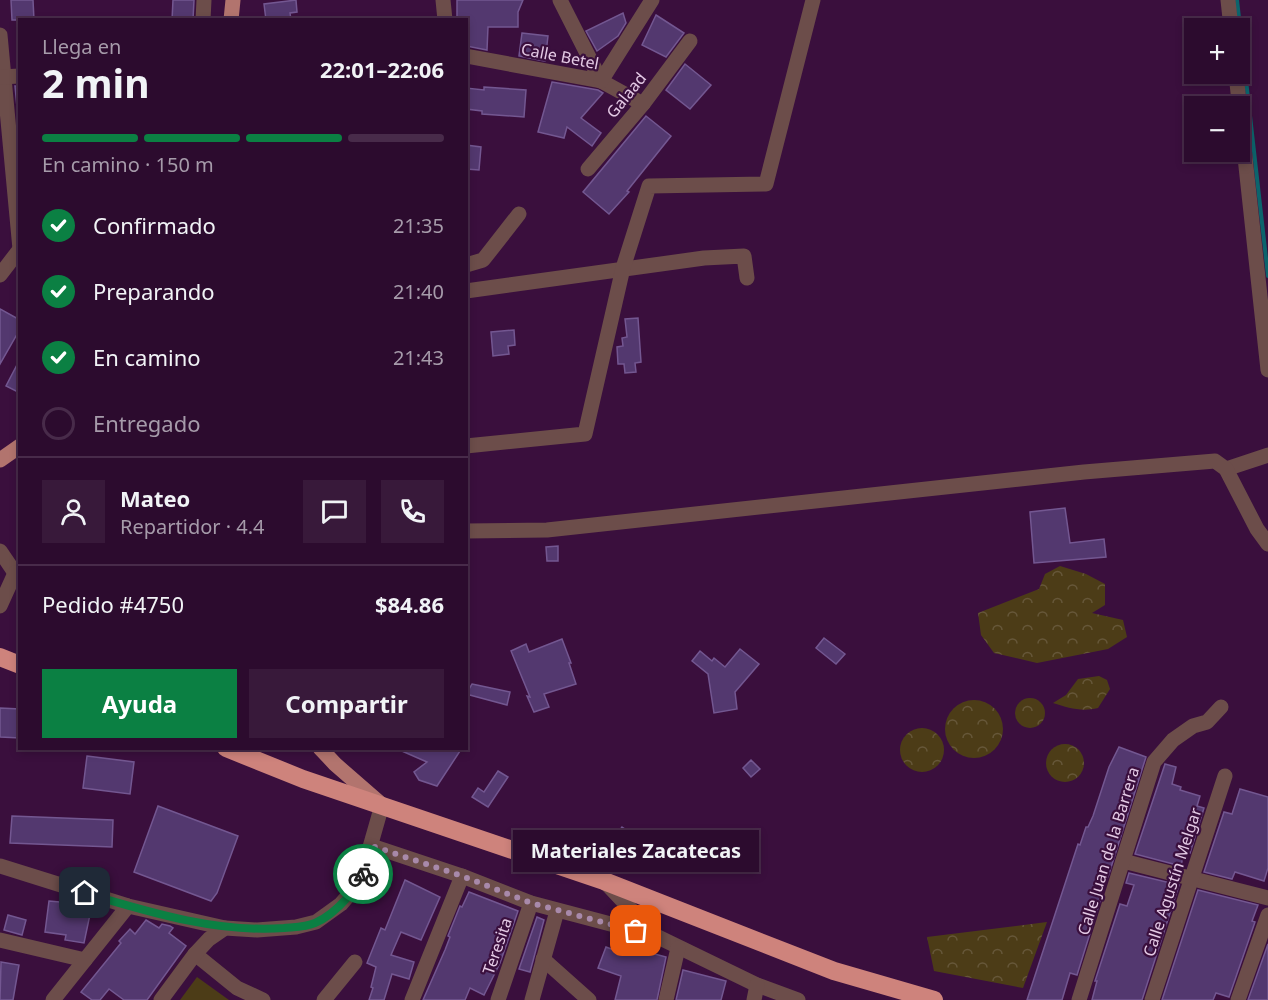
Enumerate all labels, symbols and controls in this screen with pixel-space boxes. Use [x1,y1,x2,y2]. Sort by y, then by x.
map controls [1184,18,1250,162]
button: + [1184,18,1250,84]
text: Llega en [42,33,121,60]
street label: Calle Betel [519,38,601,74]
text: 22:01–22:06 [320,54,444,84]
text: 2 min [42,56,149,109]
street label: Galaad [601,68,651,122]
button: − [1184,96,1250,162]
text: En camino · 150 m [42,151,214,178]
icon: check [42,209,75,242]
text: Confirmado [93,210,216,240]
text: 21:35 [393,212,444,239]
icon: check [42,275,75,308]
text: Preparando [93,276,215,306]
text: 21:40 [393,278,444,305]
icon: check [42,341,75,374]
text: En camino [93,342,201,372]
text: 21:43 [393,344,444,371]
text: Entregado [93,408,201,438]
button: person [42,480,105,543]
button: chat [303,480,366,543]
button: phone [381,480,444,543]
text: Mateo [120,483,190,513]
text: Repartidor · 4.4 [120,513,265,540]
text: Pedido #4750 [42,589,184,619]
text: $84.86 [375,589,444,619]
button: Ayuda [42,669,237,738]
button: Compartir [249,669,444,738]
street label: Calle Juan de la Barrera [1072,764,1144,938]
street label: Calle Agustín Melgar [1138,804,1207,959]
callout: Materiales Zacatecas [513,829,759,871]
text: Materiales Zacatecas [531,837,741,864]
courier [333,844,393,904]
icon: bike [347,858,380,891]
pin [59,867,110,918]
icon: home [68,876,101,909]
pin [610,905,661,956]
icon: bag [619,914,652,947]
street label: Teresita [477,915,517,977]

